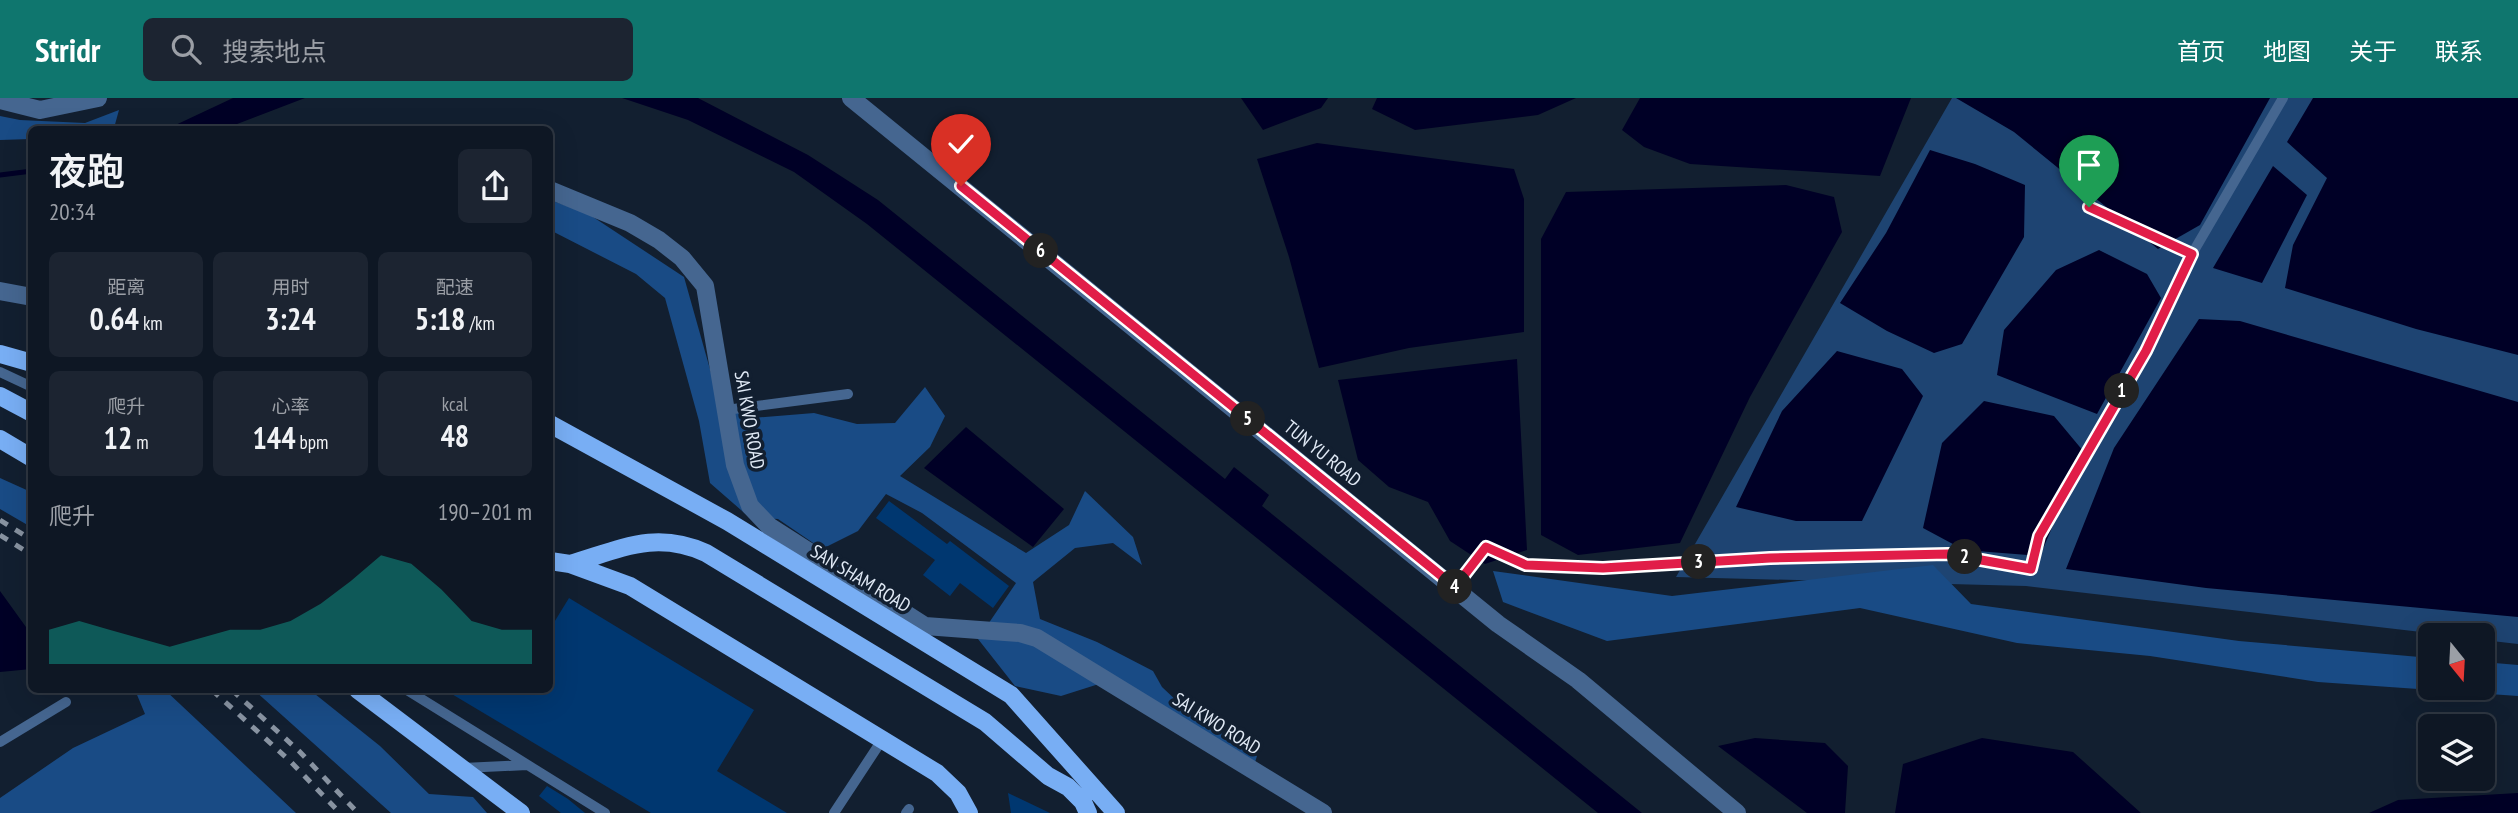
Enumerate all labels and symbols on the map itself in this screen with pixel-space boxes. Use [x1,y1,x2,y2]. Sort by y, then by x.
pin [931,114,991,186]
pin [2059,135,2119,207]
pin: 6 [1024,234,1058,268]
street label: SAI KWO ROAD [730,369,770,471]
pin: 1 [2104,374,2140,408]
pin: 5 [1230,402,1266,436]
street label: TUN YU ROAD [1280,415,1366,491]
street label: SAN SHAM ROAD [807,539,915,617]
pin: 2 [1948,540,1982,574]
pin: 3 [1682,545,1716,580]
pin: 4 [1438,570,1472,604]
north arrow [2418,623,2496,700]
street label: SAI KWO ROAD [1169,687,1265,759]

